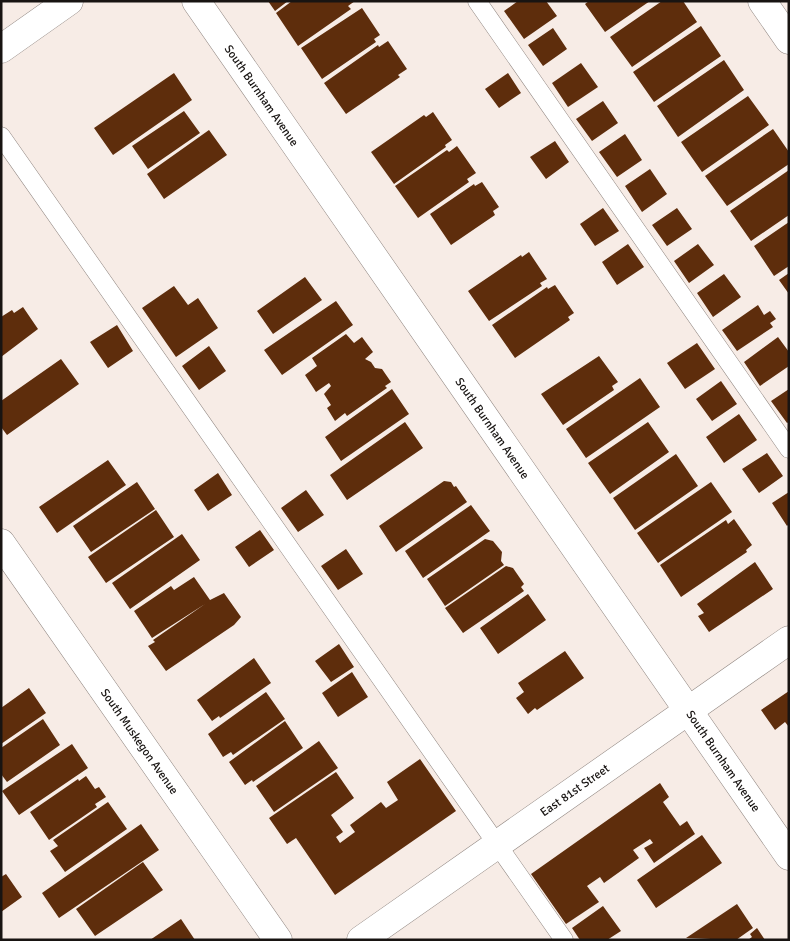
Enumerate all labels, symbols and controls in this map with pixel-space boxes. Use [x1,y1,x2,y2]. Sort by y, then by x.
street label: South Burnham Avenue [221,42,302,149]
street label: South Burnham Avenue [452,375,532,482]
street label: South Muskegon Avenue [97,686,181,798]
street label: South Burnham Avenue [682,708,763,815]
street label: East 81st Street [537,761,613,820]

